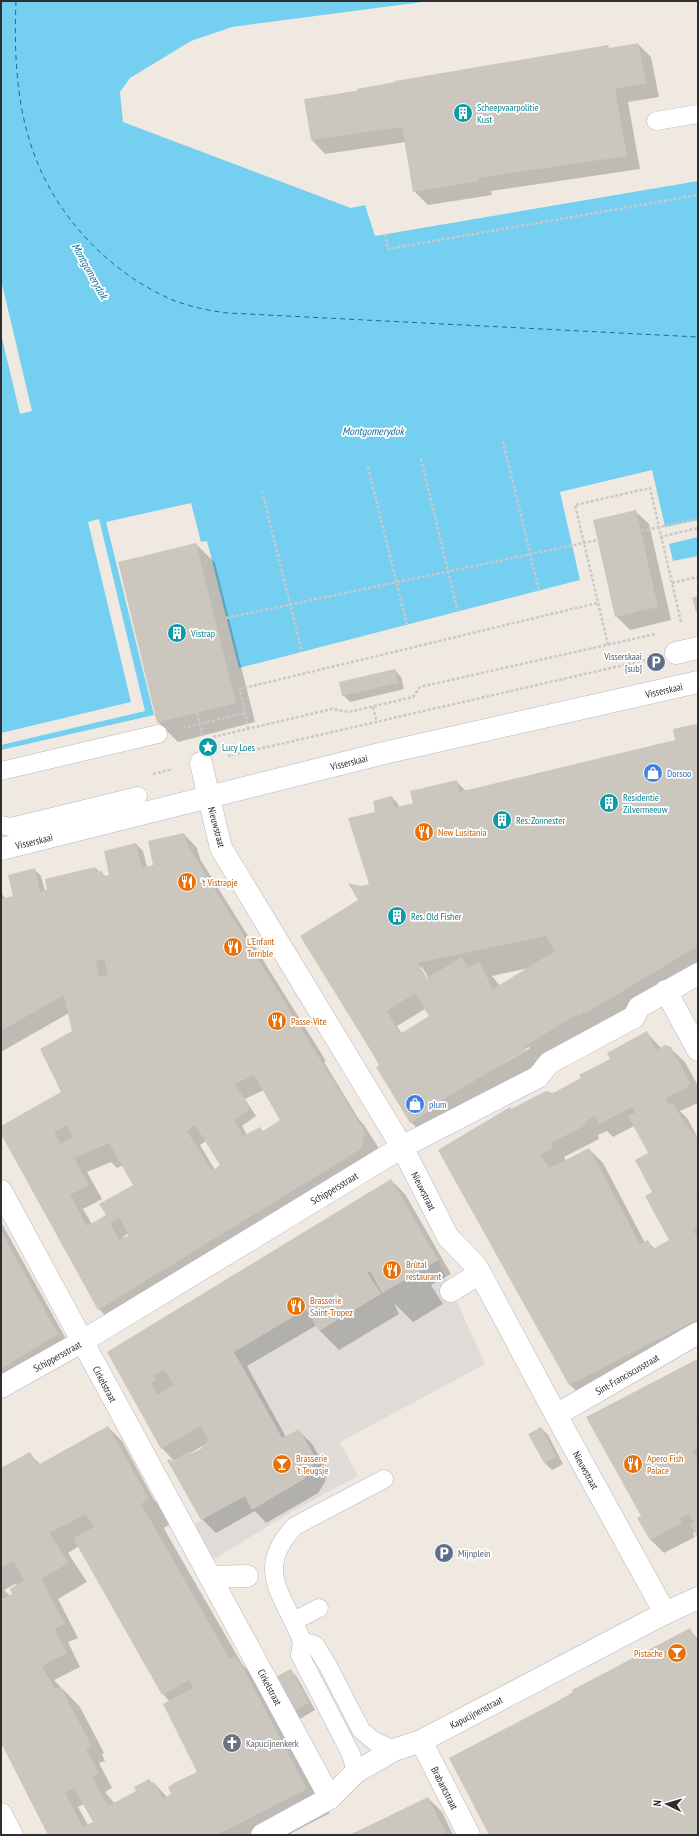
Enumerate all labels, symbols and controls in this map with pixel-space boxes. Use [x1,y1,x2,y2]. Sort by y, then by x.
place label: Scheepvaarpolitie Kust [477,101,539,126]
building icon: Scheepvaarpolitie Kust [452,102,474,124]
water label: Montgomerydok [69,241,112,303]
water label: Montgomerydok [342,424,406,438]
building icon: Vistrap [166,622,188,644]
place label: Vistrap [190,627,215,640]
place label: Visserskaai [sub] [603,650,642,675]
parking icon: Visserskaai [sub] [645,651,667,673]
street label: Visserskaai [643,680,684,701]
place icon: Lucy Loes [197,736,219,758]
place label: Lucy Loes [222,741,256,754]
street label: Visserskaai [328,752,369,774]
shop icon: Dorsoo [642,762,664,784]
place label: Dorsoo [667,767,691,780]
place label: Residentie Zilvermeeuw [623,791,668,816]
building icon: Residentie Zilvermeeuw [598,792,620,814]
street label: Nieuwstraat [205,805,228,849]
building icon: Res. Zonnester [491,809,513,831]
place label: Res. Zonnester [516,814,565,827]
restaurant icon: New Lusitania [413,821,435,843]
place label: New Lusitania [438,826,486,839]
street label: Visserskaai [13,831,54,853]
restaurant icon: 't Vistrapje [176,871,198,893]
place label: 't Vistrapje [201,876,238,889]
building icon: Res. Old Fisher [386,905,408,927]
place label: Res. Old Fisher [411,910,462,923]
place label: L'Enfant Terrible [247,935,275,960]
restaurant icon: L'Enfant Terrible [222,936,244,958]
restaurant icon: Passe-Vite [266,1010,288,1032]
place label: Passe-Vite [291,1015,327,1028]
shop icon: plum [404,1093,426,1115]
place label: plum [429,1098,447,1111]
street label: Schippersstraat [308,1169,361,1208]
street label: Nieuwstraat [408,1170,439,1213]
place label: Brûtal restaurant [406,1258,441,1283]
restaurant icon: Brûtal restaurant [381,1259,403,1281]
place label: Brasserie Saint-Tropez [310,1294,353,1319]
restaurant icon: Brasserie Saint-Tropez [285,1295,307,1317]
street label: Schippersstraat [31,1338,84,1375]
street label: Sint-Franciscusstraat [593,1351,662,1398]
street label: Cirkelstraat [90,1364,120,1405]
street label: Nieuwstraat [570,1449,601,1492]
place label: Brasserie 't Teugsje [296,1452,328,1477]
place label: Apero Fish Palace [647,1452,683,1477]
bar icon: Brasserie 't Teugsje [271,1453,293,1475]
restaurant icon: Apero Fish Palace [622,1453,644,1475]
parking icon: Mijnplein [433,1542,455,1564]
place label: Mijnplein [458,1547,490,1560]
bar icon: Pistache [666,1642,688,1664]
place label: Pistache [634,1647,663,1660]
street label: Cirkelstraat [255,1667,285,1708]
street label: Kapucijnenstraat [448,1693,505,1732]
church icon: Kapucijnenkerk [221,1732,243,1754]
place label: Kapucijnenkerk [246,1737,299,1750]
street label: Brabantstraat [428,1765,461,1812]
north arrow [647,1784,687,1824]
text: N [650,1800,664,1807]

